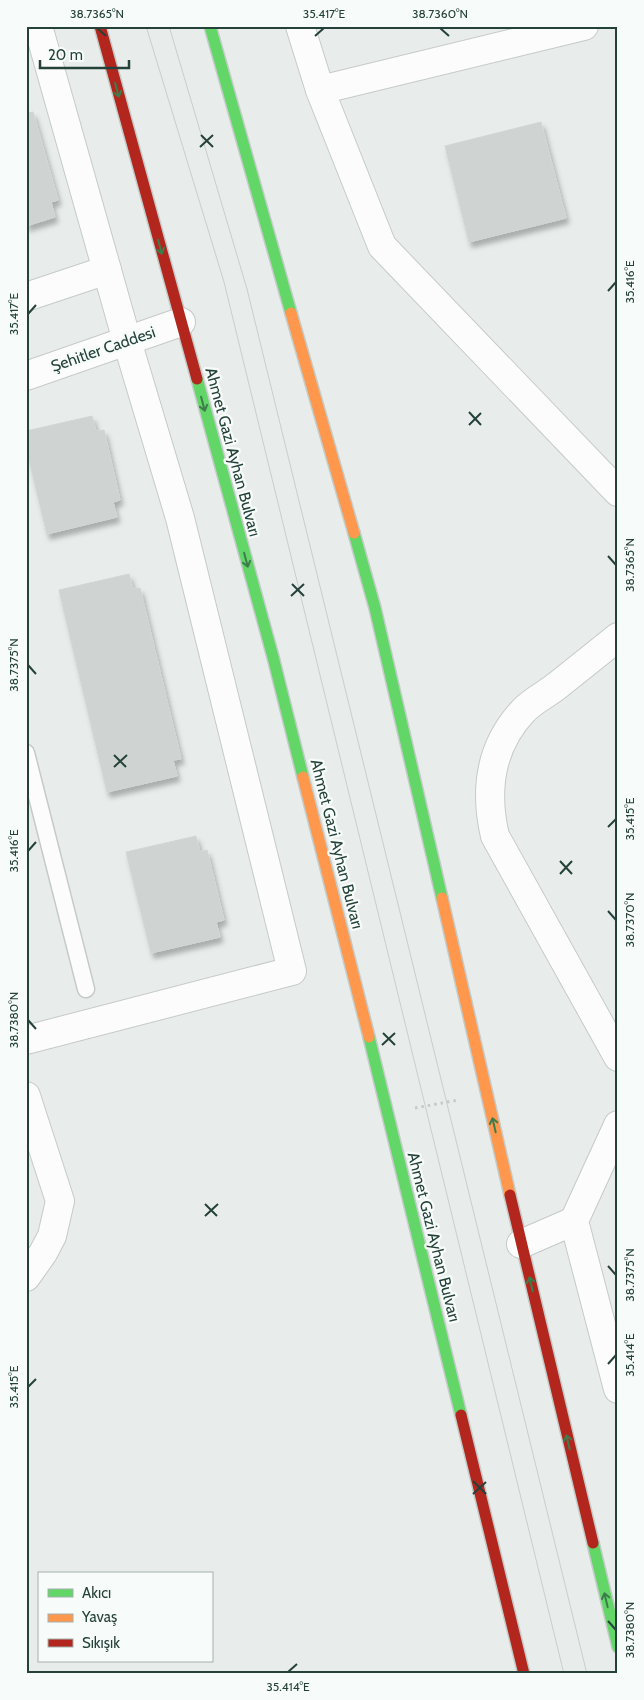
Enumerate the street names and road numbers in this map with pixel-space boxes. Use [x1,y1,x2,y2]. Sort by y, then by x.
street label: Şehitler Caddesi [48,322,158,376]
street label: Ahmet Gazi Ayhan Bulvarı [201,365,265,539]
street label: Ahmet Gazi Ayhan Bulvarı [307,757,367,931]
street label: Ahmet Gazi Ayhan Bulvarı [404,1150,464,1324]

